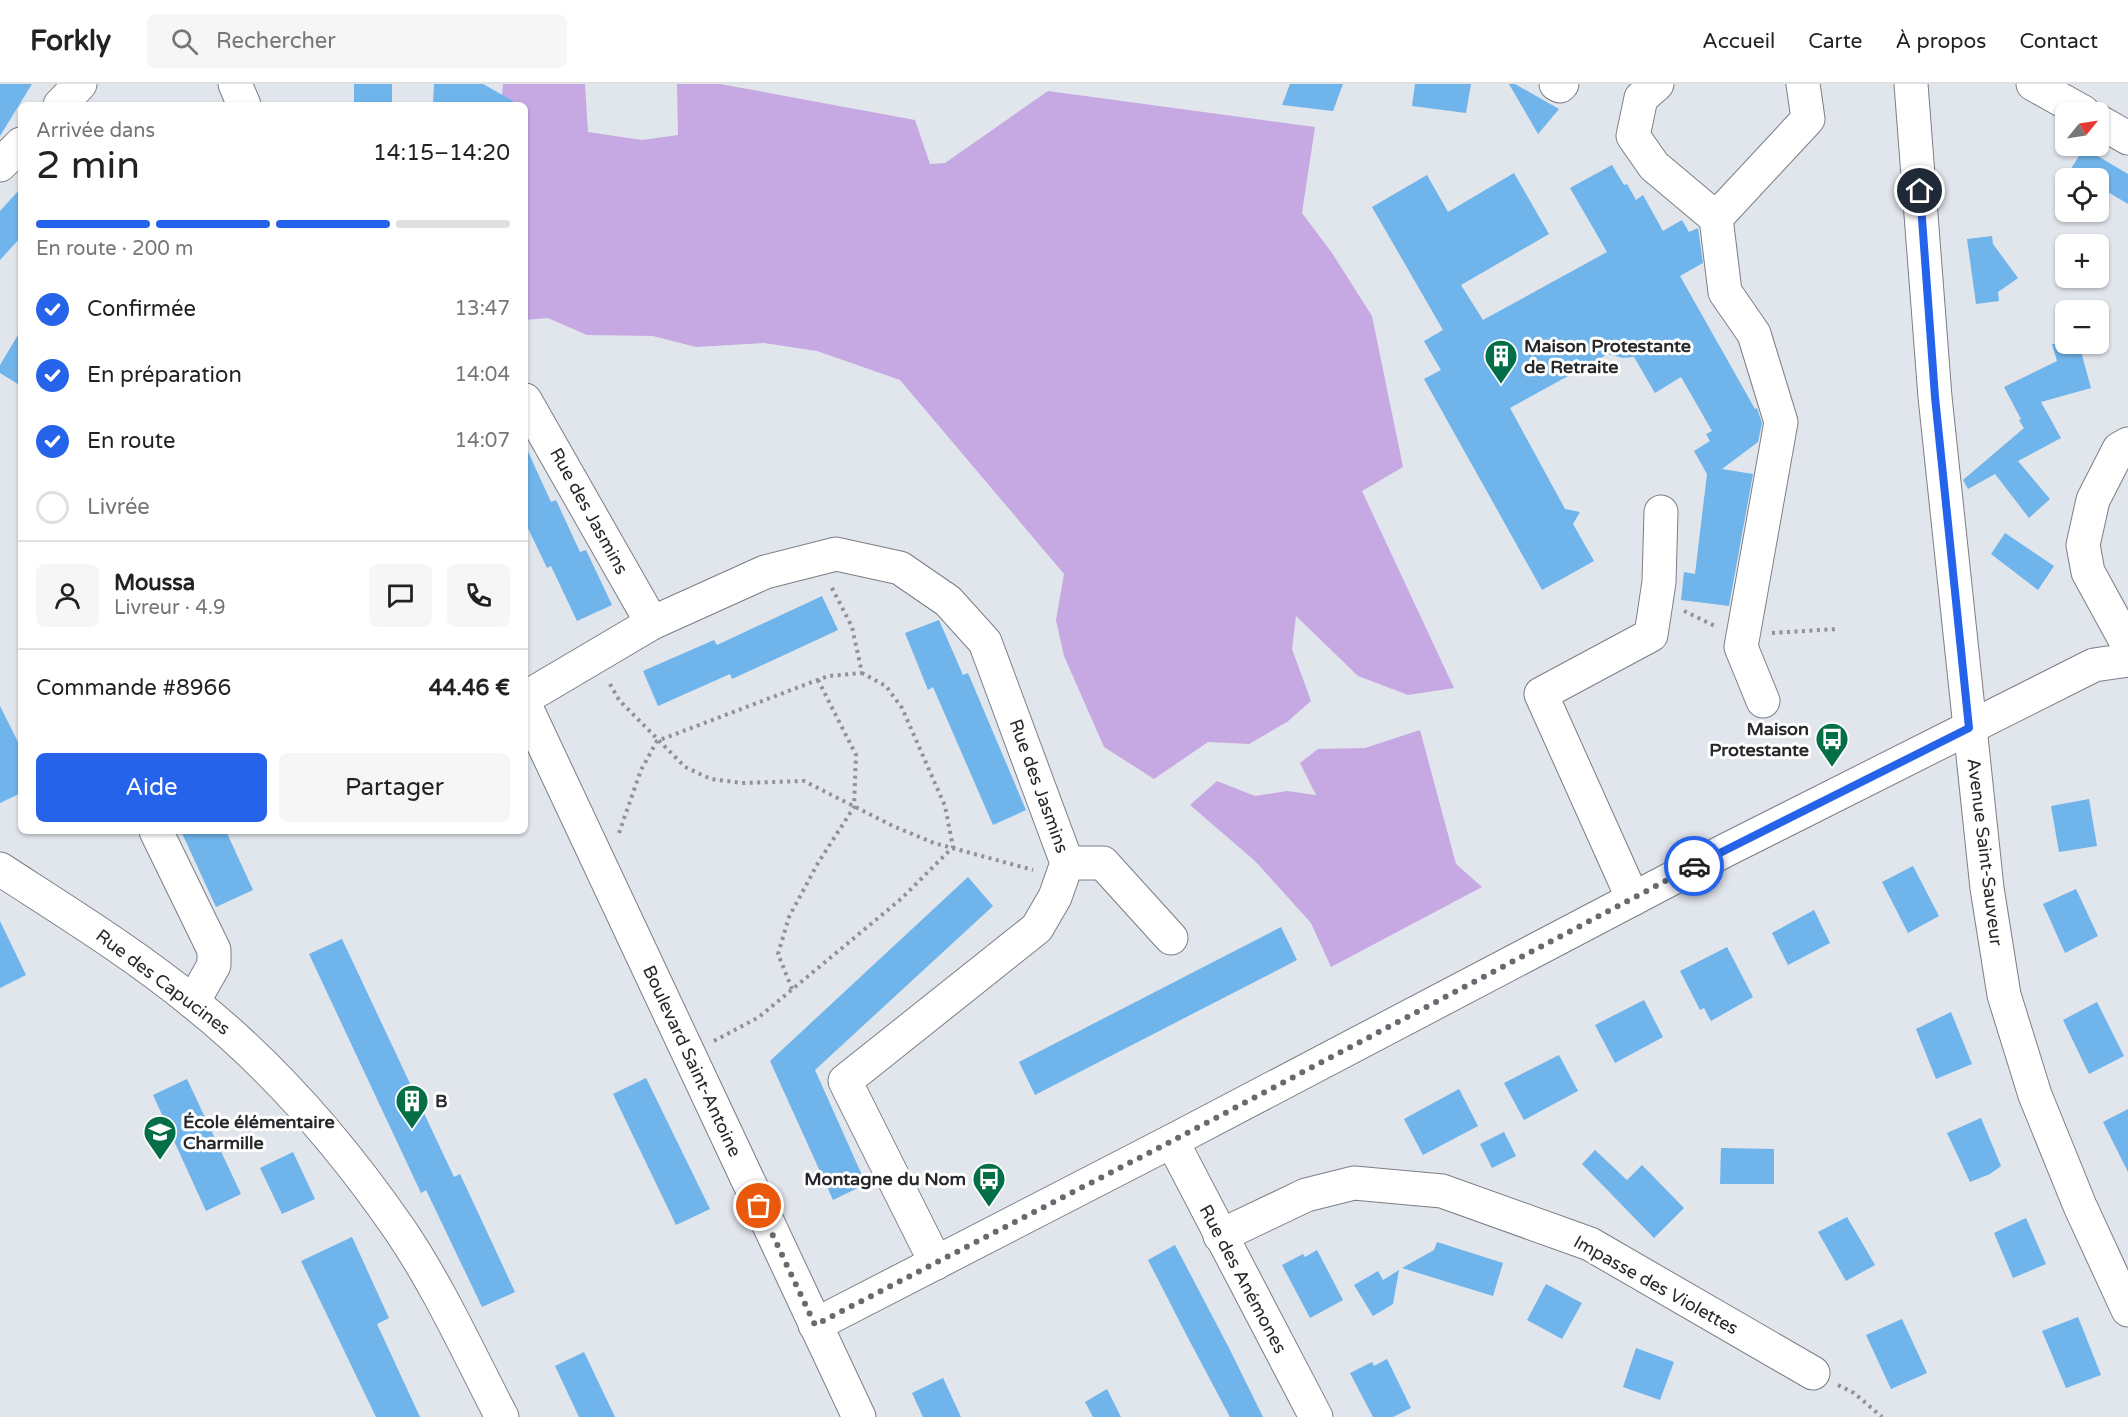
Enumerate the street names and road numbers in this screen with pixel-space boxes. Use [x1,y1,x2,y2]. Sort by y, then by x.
street label: Rue des Jasmins [545,444,633,578]
street label: Rue des Jasmins [1005,716,1073,856]
street label: Avenue Saint-Sauveur [1963,757,2007,947]
street label: Rue des Capucines [92,924,234,1040]
street label: Boulevard Saint-Antoine [638,962,746,1160]
street label: Rue des Anémones [1194,1201,1292,1357]
street label: Impasse des Violettes [1570,1231,1742,1339]

